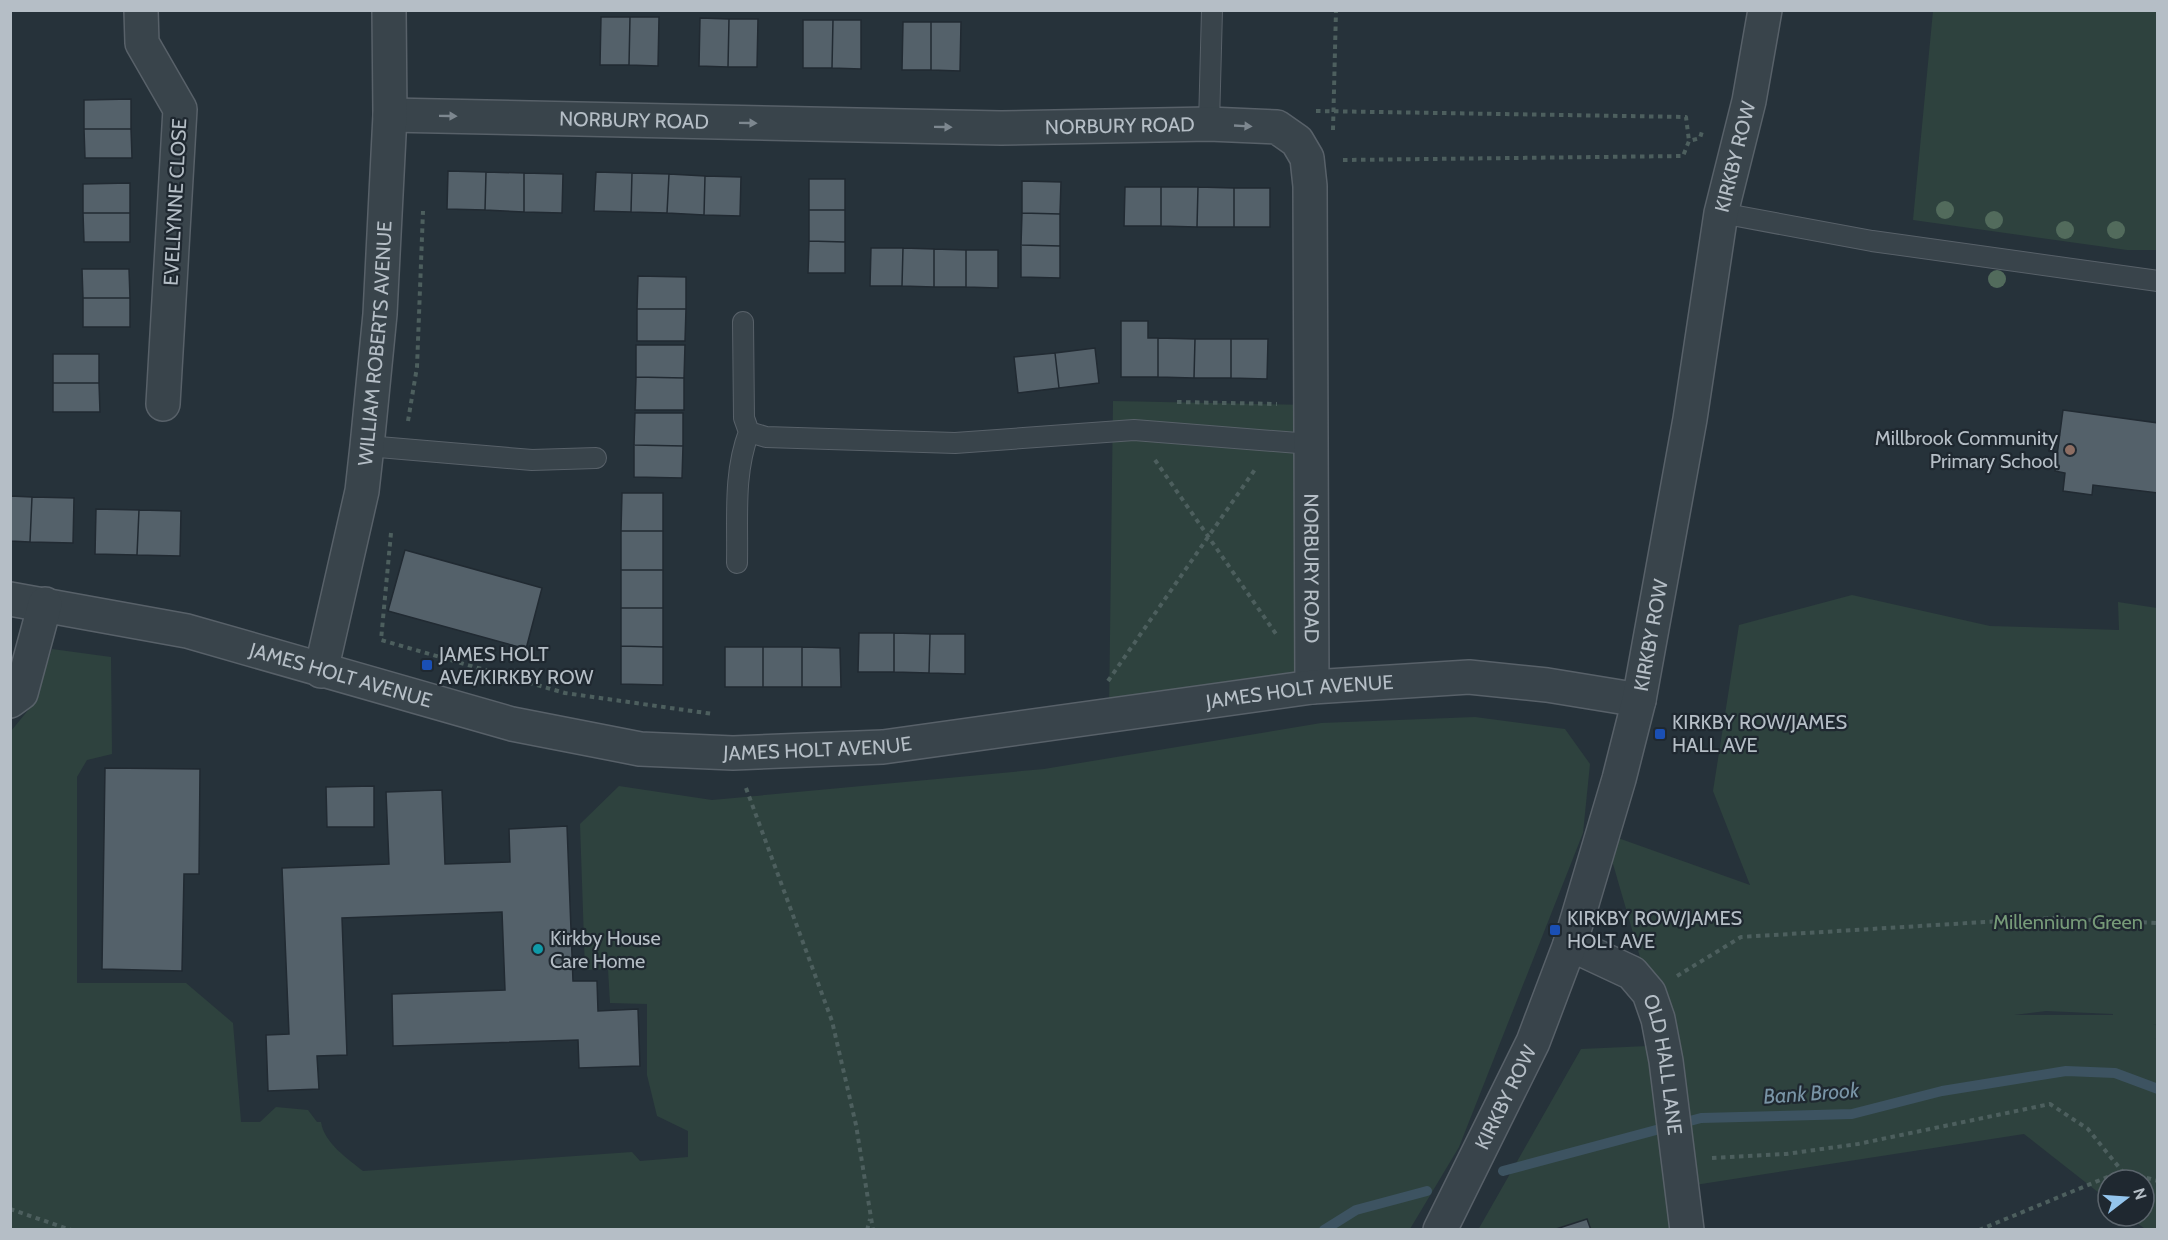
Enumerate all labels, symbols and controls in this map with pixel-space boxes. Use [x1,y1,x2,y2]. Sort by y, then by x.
street label: KIRKBY ROW [1710,99,1760,215]
street label: NORBURY ROAD [559,107,709,134]
one-way arrow [439,111,458,121]
street label: NORBURY ROAD [1045,112,1195,139]
street label: EVELLYNNE CLOSE [159,118,191,286]
one-way arrow [738,118,757,127]
one-way arrow [1233,121,1252,130]
one-way arrow [933,122,952,132]
street label: WILLIAM ROBERTS AVENUE [353,220,397,467]
place label: Millbrook Community Primary School [1875,426,2058,473]
marker: Millbrook Community Primary School [2063,443,2077,457]
street label: NORBURY ROAD [1299,494,1324,643]
street label: KIRKBY ROW [1629,577,1673,693]
street label: JAMES HOLT AVENUE [246,637,435,713]
place label: JAMES HOLT AVE/KIRKBY ROW [438,642,593,689]
marker: JAMES HOLT AVE/KIRKBY ROW [420,658,434,672]
street label: JAMES HOLT AVENUE [1203,670,1394,714]
place label: KIRKBY ROW/JAMES HALL AVE [1672,710,1848,757]
marker: KIRKBY ROW/JAMES HALL AVE [1653,727,1667,741]
street label: JAMES HOLT AVENUE [722,731,913,765]
place label: KIRKBY ROW/JAMES HOLT AVE [1567,906,1743,953]
park label: Millennium Green [1993,910,2143,934]
marker: KIRKBY ROW/JAMES HOLT AVE [1548,923,1562,937]
place label: Kirkby House Care Home [550,926,661,973]
marker: Kirkby House Care Home [531,942,545,956]
street label: OLD HALL LANE [1638,991,1687,1136]
street label: KIRKBY ROW [1470,1041,1542,1153]
water label: Bank Brook [1762,1077,1861,1109]
north arrow [2096,1168,2156,1228]
text: N [2129,1186,2151,1202]

